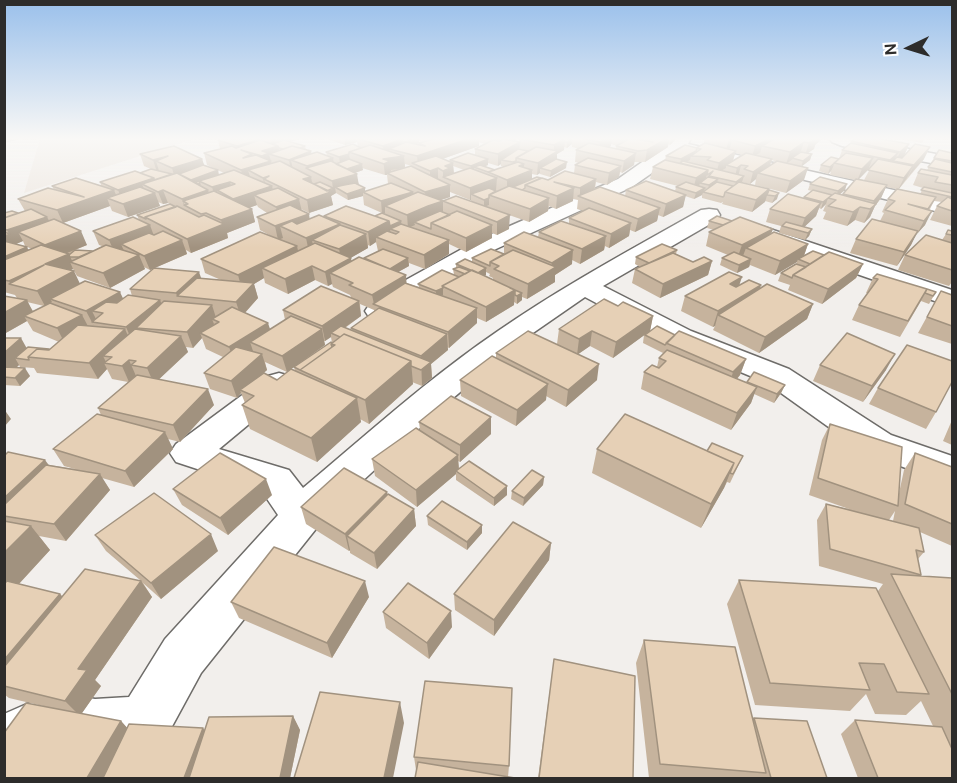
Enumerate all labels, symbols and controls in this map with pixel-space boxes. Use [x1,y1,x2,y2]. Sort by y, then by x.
north arrow [879,18,939,78]
text: N [880,43,901,56]

